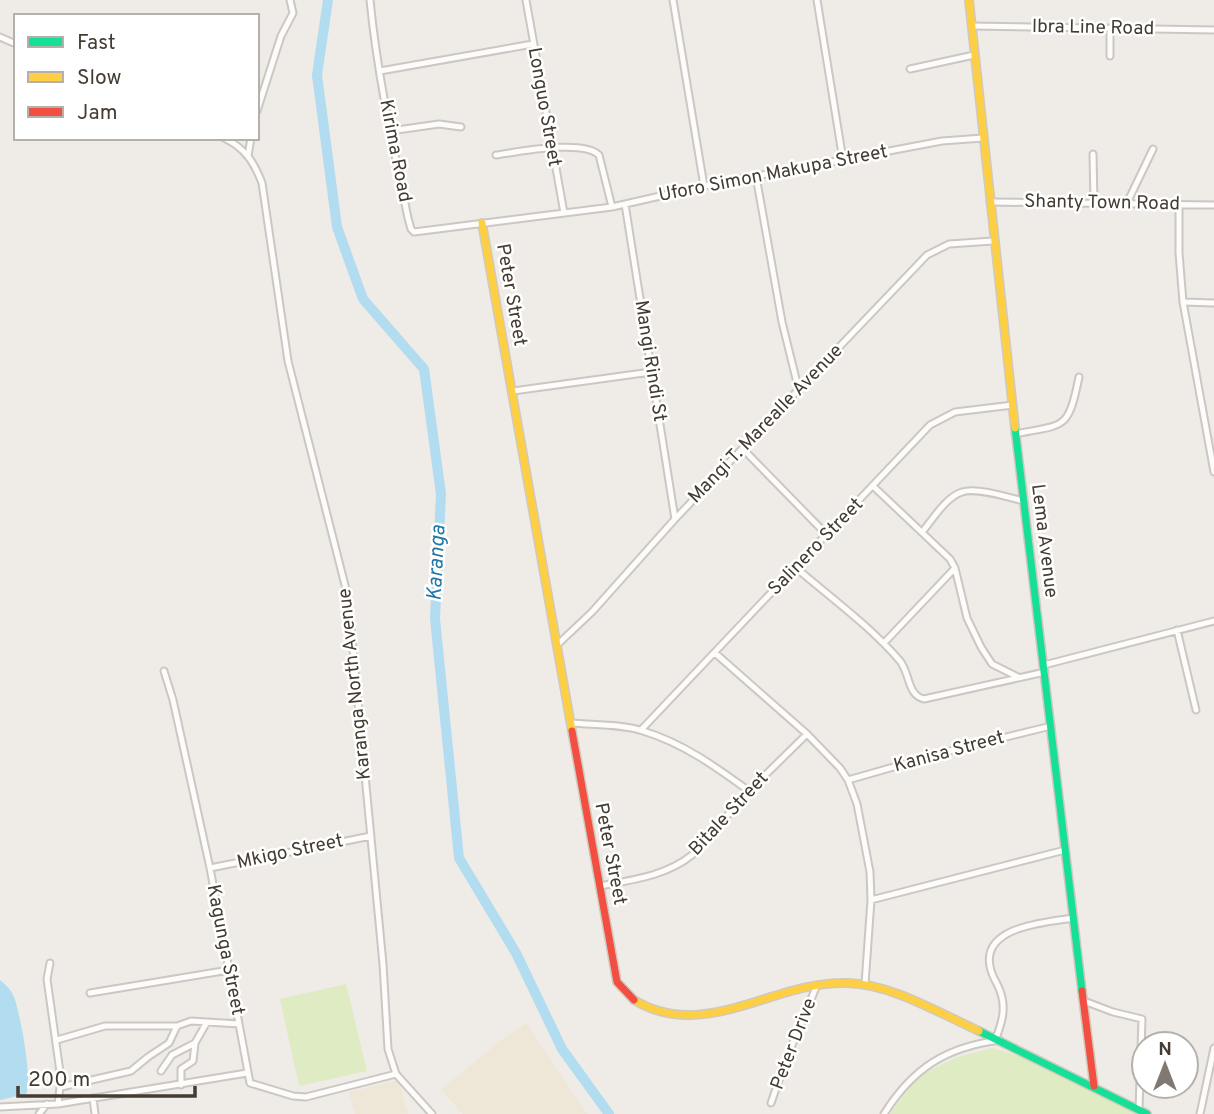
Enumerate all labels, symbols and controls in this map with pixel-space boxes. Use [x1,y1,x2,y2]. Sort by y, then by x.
legend [14,14,259,140]
street label: Ibra Line Road [1032,15,1154,41]
text: Fast [77,30,116,57]
street label: Longuo Street [522,45,566,169]
text: Slow [77,65,122,92]
street label: Kirima Road [373,98,417,204]
text: Jam [77,100,118,127]
street label: Uforo Simon Makupa Street [656,140,890,208]
street label: Shanty Town Road [1024,190,1180,216]
street label: Peter Street [490,242,532,348]
street label: Mangi Rindi St [629,299,671,423]
street label: Mangi T. Marealle Avenue [684,339,848,509]
street label: Lema Avenue [1025,483,1063,599]
street label: Salinero Street [763,493,869,601]
water label: Karanga [422,524,452,602]
street label: Karanga North Avenue [333,587,377,781]
street label: Kanisa Street [891,726,1007,778]
street label: Bitale Street [684,767,774,861]
street label: Peter Street [588,801,632,907]
street label: Mkigo Street [235,829,345,875]
street label: Kagunga Street [201,883,249,1017]
street label: Peter Drive [766,995,822,1093]
north arrow [1130,1030,1200,1100]
text: N [1158,1038,1172,1062]
scale bar [18,1054,194,1098]
text: 200 m [28,1067,90,1094]

